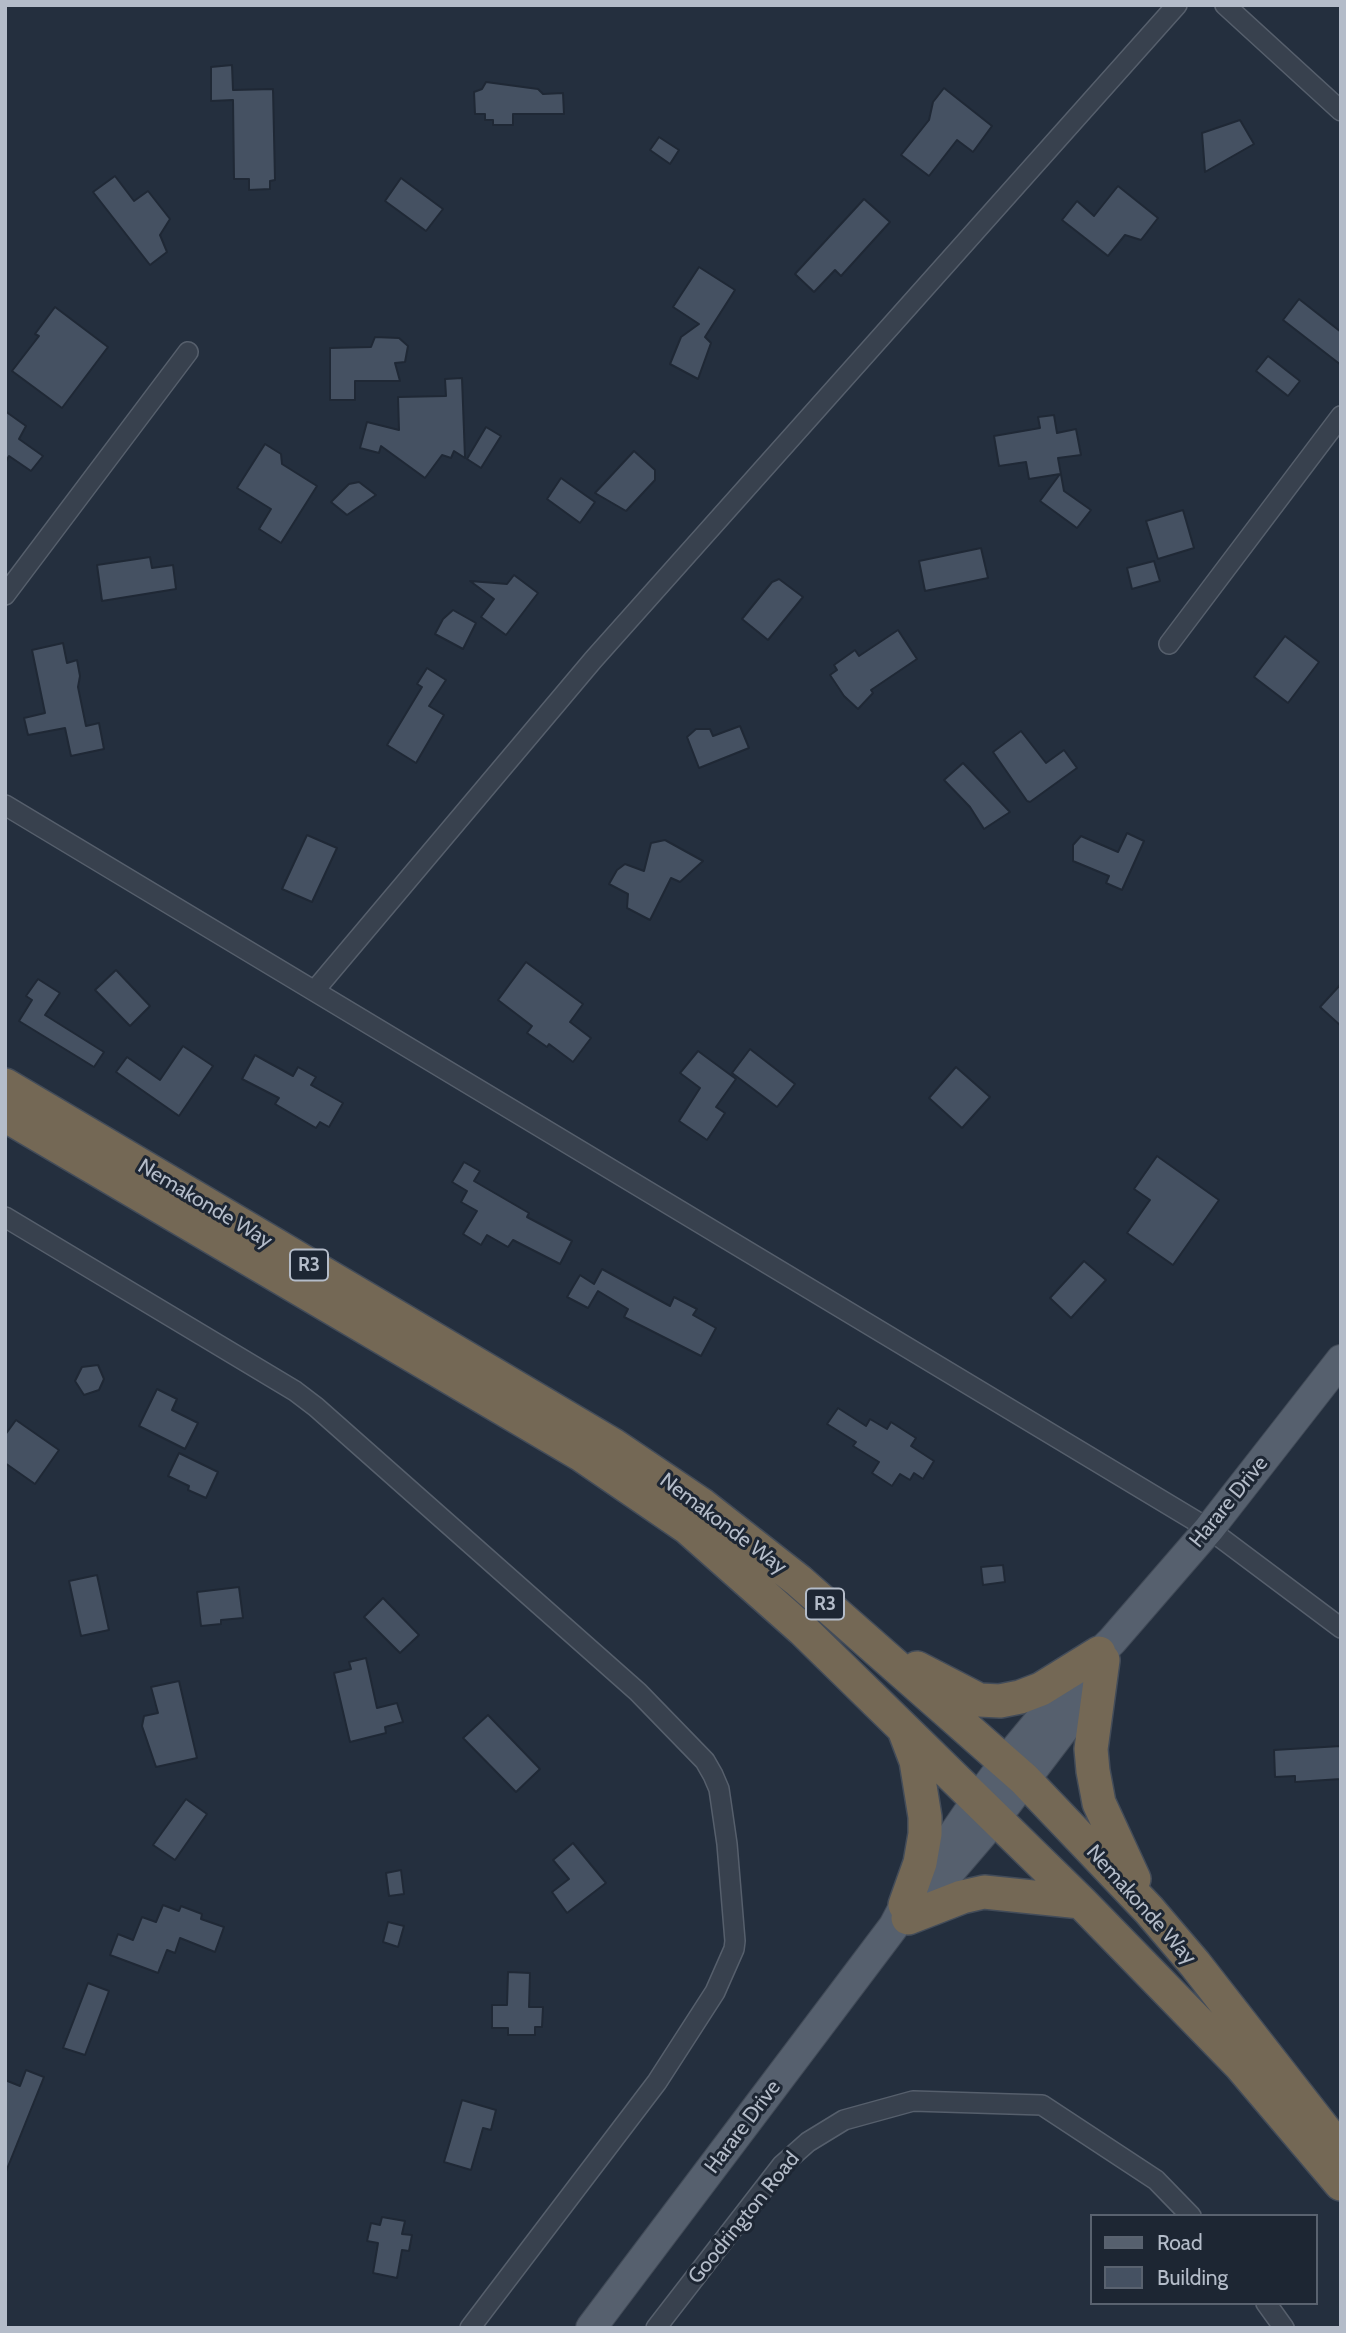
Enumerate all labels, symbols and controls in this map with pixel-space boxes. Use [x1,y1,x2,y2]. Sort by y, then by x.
street label: Nemakonde Way [133,1154,277,1254]
road number: R3 [290,1250,328,1280]
street label: Harare Drive [1185,1451,1273,1553]
street label: Nemakonde Way [655,1468,791,1580]
road number: R3 [806,1588,844,1620]
street label: Nemakonde Way [1081,1840,1201,1970]
street label: Harare Drive [700,2075,786,2179]
street label: Goodrington Road [683,2147,805,2289]
legend [1090,2214,1318,2305]
text: Road [1157,2230,1203,2255]
text: Building [1157,2265,1228,2290]

